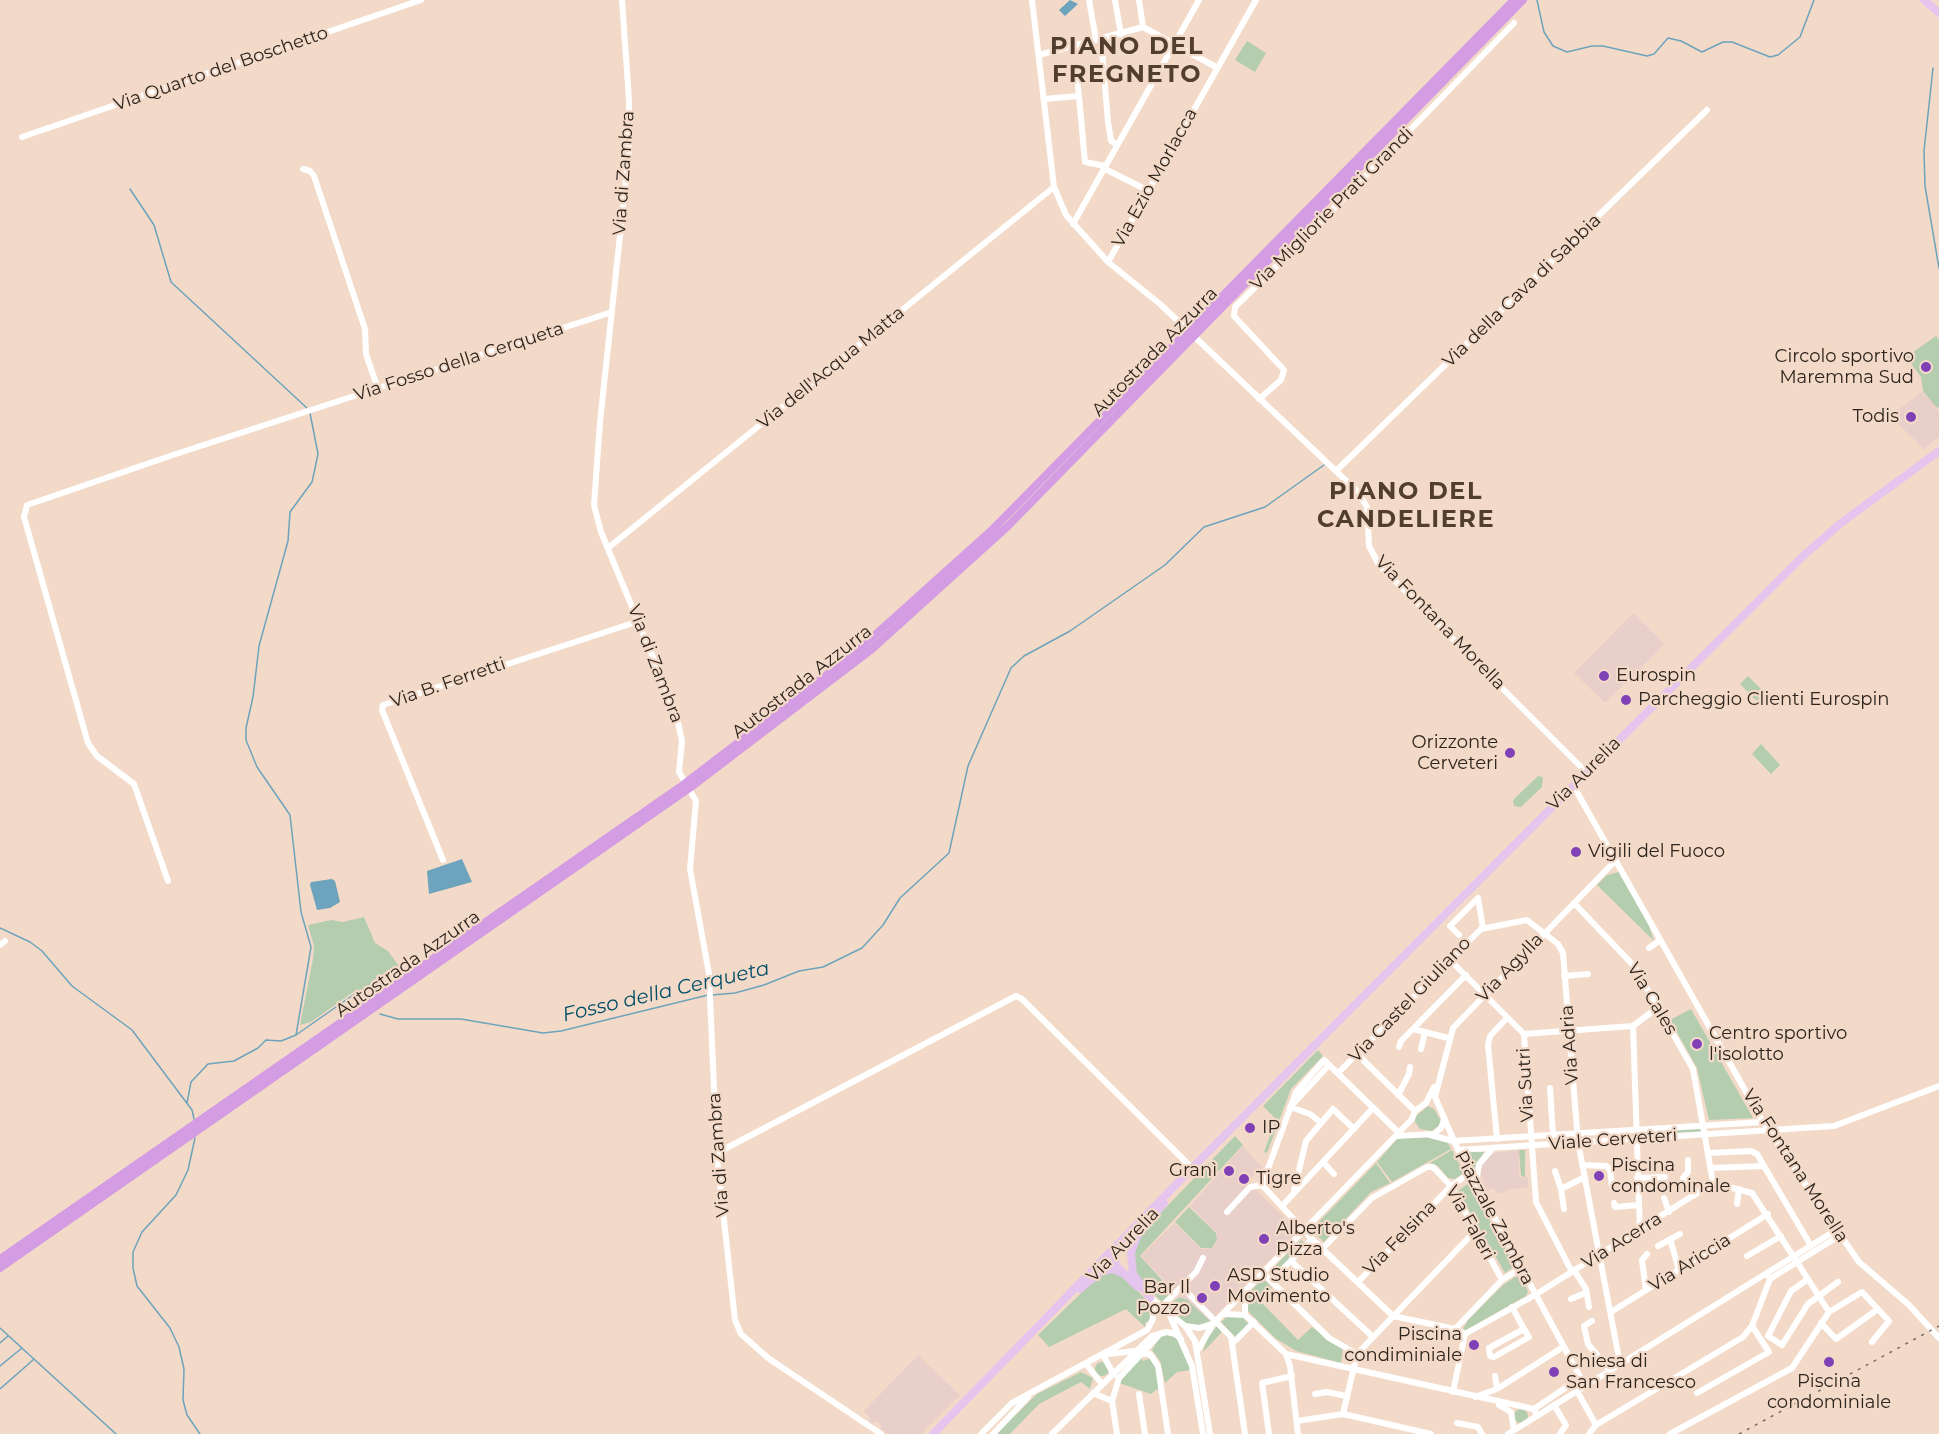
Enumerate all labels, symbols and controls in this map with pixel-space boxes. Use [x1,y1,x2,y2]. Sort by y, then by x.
street label: Via Quarto del Boschetto [111,22,331,116]
district label: PIANO DEL FREGNETO [1050,33,1204,89]
street label: Via Ezio Morlacca [1108,105,1202,251]
street label: Via di Zambra [609,110,639,236]
street label: Via Migliorie Prati Grandi [1246,123,1418,295]
street label: Via della Cava di Sabbia [1438,210,1606,372]
street label: Autostrada Azzurra [1088,283,1222,421]
street label: Via dell'Acqua Matta [753,302,909,434]
street label: Via Fosso della Cerqueta [351,318,567,406]
place label: Circolo sportivo Maremma Sud [1775,346,1914,388]
marker: Circolo sportivo Maremma Sud [1919,360,1933,374]
place label: Todis [1853,406,1899,428]
marker: Todis [1904,410,1918,424]
district label: PIANO DEL CANDELIERE [1317,478,1495,534]
street label: Via Fontana Morella [1370,551,1510,695]
street label: Via di Zambra [623,602,687,726]
street label: Autostrada Azzurra [728,621,876,743]
street label: Via B. Ferretti [387,653,509,713]
place label: Eurospin [1616,665,1696,687]
marker: Eurospin [1597,669,1611,683]
place label: Parcheggio Clienti Eurospin [1638,689,1889,711]
marker: Parcheggio Clienti Eurospin [1619,693,1633,707]
place label: Orizzonte Cerveteri [1411,732,1498,774]
street label: Via Aurelia [1543,733,1625,815]
marker: Orizzonte Cerveteri [1503,746,1517,760]
place label: Vigili del Fuoco [1588,841,1725,863]
marker: Vigili del Fuoco [1569,845,1583,859]
street label: Autostrada Azzurra [332,906,484,1022]
street label: Via Agylla [1472,929,1548,1007]
street label: Via Castel Giuliano [1344,933,1476,1067]
water label: Fosso della Cerqueta [560,957,772,1027]
street label: Via Cales [1622,959,1682,1039]
street label: Via Adria [1556,1004,1584,1086]
place label: Centro sportivo l'isolotto [1709,1023,1847,1066]
marker: Centro sportivo l'isolotto [1690,1037,1704,1051]
street label: Via Sutri [1513,1047,1539,1123]
street label: Via Fontana Morella [1737,1085,1853,1247]
street label: Via di Zambra [704,1092,734,1218]
place label: IP [1262,1117,1280,1139]
marker: IP [1243,1121,1257,1135]
street label: Viale Cerveteri [1548,1125,1678,1155]
street label: Piazzale Zambra [1450,1147,1538,1289]
place label: Piscina condominale [1611,1155,1730,1198]
place label: Granì [1169,1160,1217,1182]
marker: Granì [1222,1164,1236,1178]
place label: Tigre [1256,1168,1301,1190]
marker: Piscina condominale [1592,1169,1606,1183]
marker: Tigre [1237,1172,1251,1186]
street label: Via Faleri [1441,1182,1499,1264]
street label: Via Felsina [1359,1196,1441,1280]
street label: Via Aurelia [1082,1203,1164,1287]
street label: Via Acerra [1578,1208,1666,1274]
place label: Alberto's Pizza [1276,1218,1355,1260]
street label: Via Ariccia [1645,1229,1735,1297]
marker: Alberto's Pizza [1257,1232,1271,1246]
place label: ASD Studio Movimento [1227,1265,1330,1308]
place label: Bar Il Pozzo [1137,1277,1190,1320]
marker: ASD Studio Movimento [1208,1279,1222,1293]
marker: Bar Il Pozzo [1195,1291,1209,1305]
place label: Piscina condiminiale [1344,1324,1462,1366]
marker: Piscina condiminiale [1467,1338,1481,1352]
place label: Chiesa di San Francesco [1566,1351,1696,1394]
marker: Piscina condominiale [1822,1355,1836,1369]
marker: Chiesa di San Francesco [1547,1365,1561,1379]
place label: Piscina condominiale [1767,1371,1891,1414]

